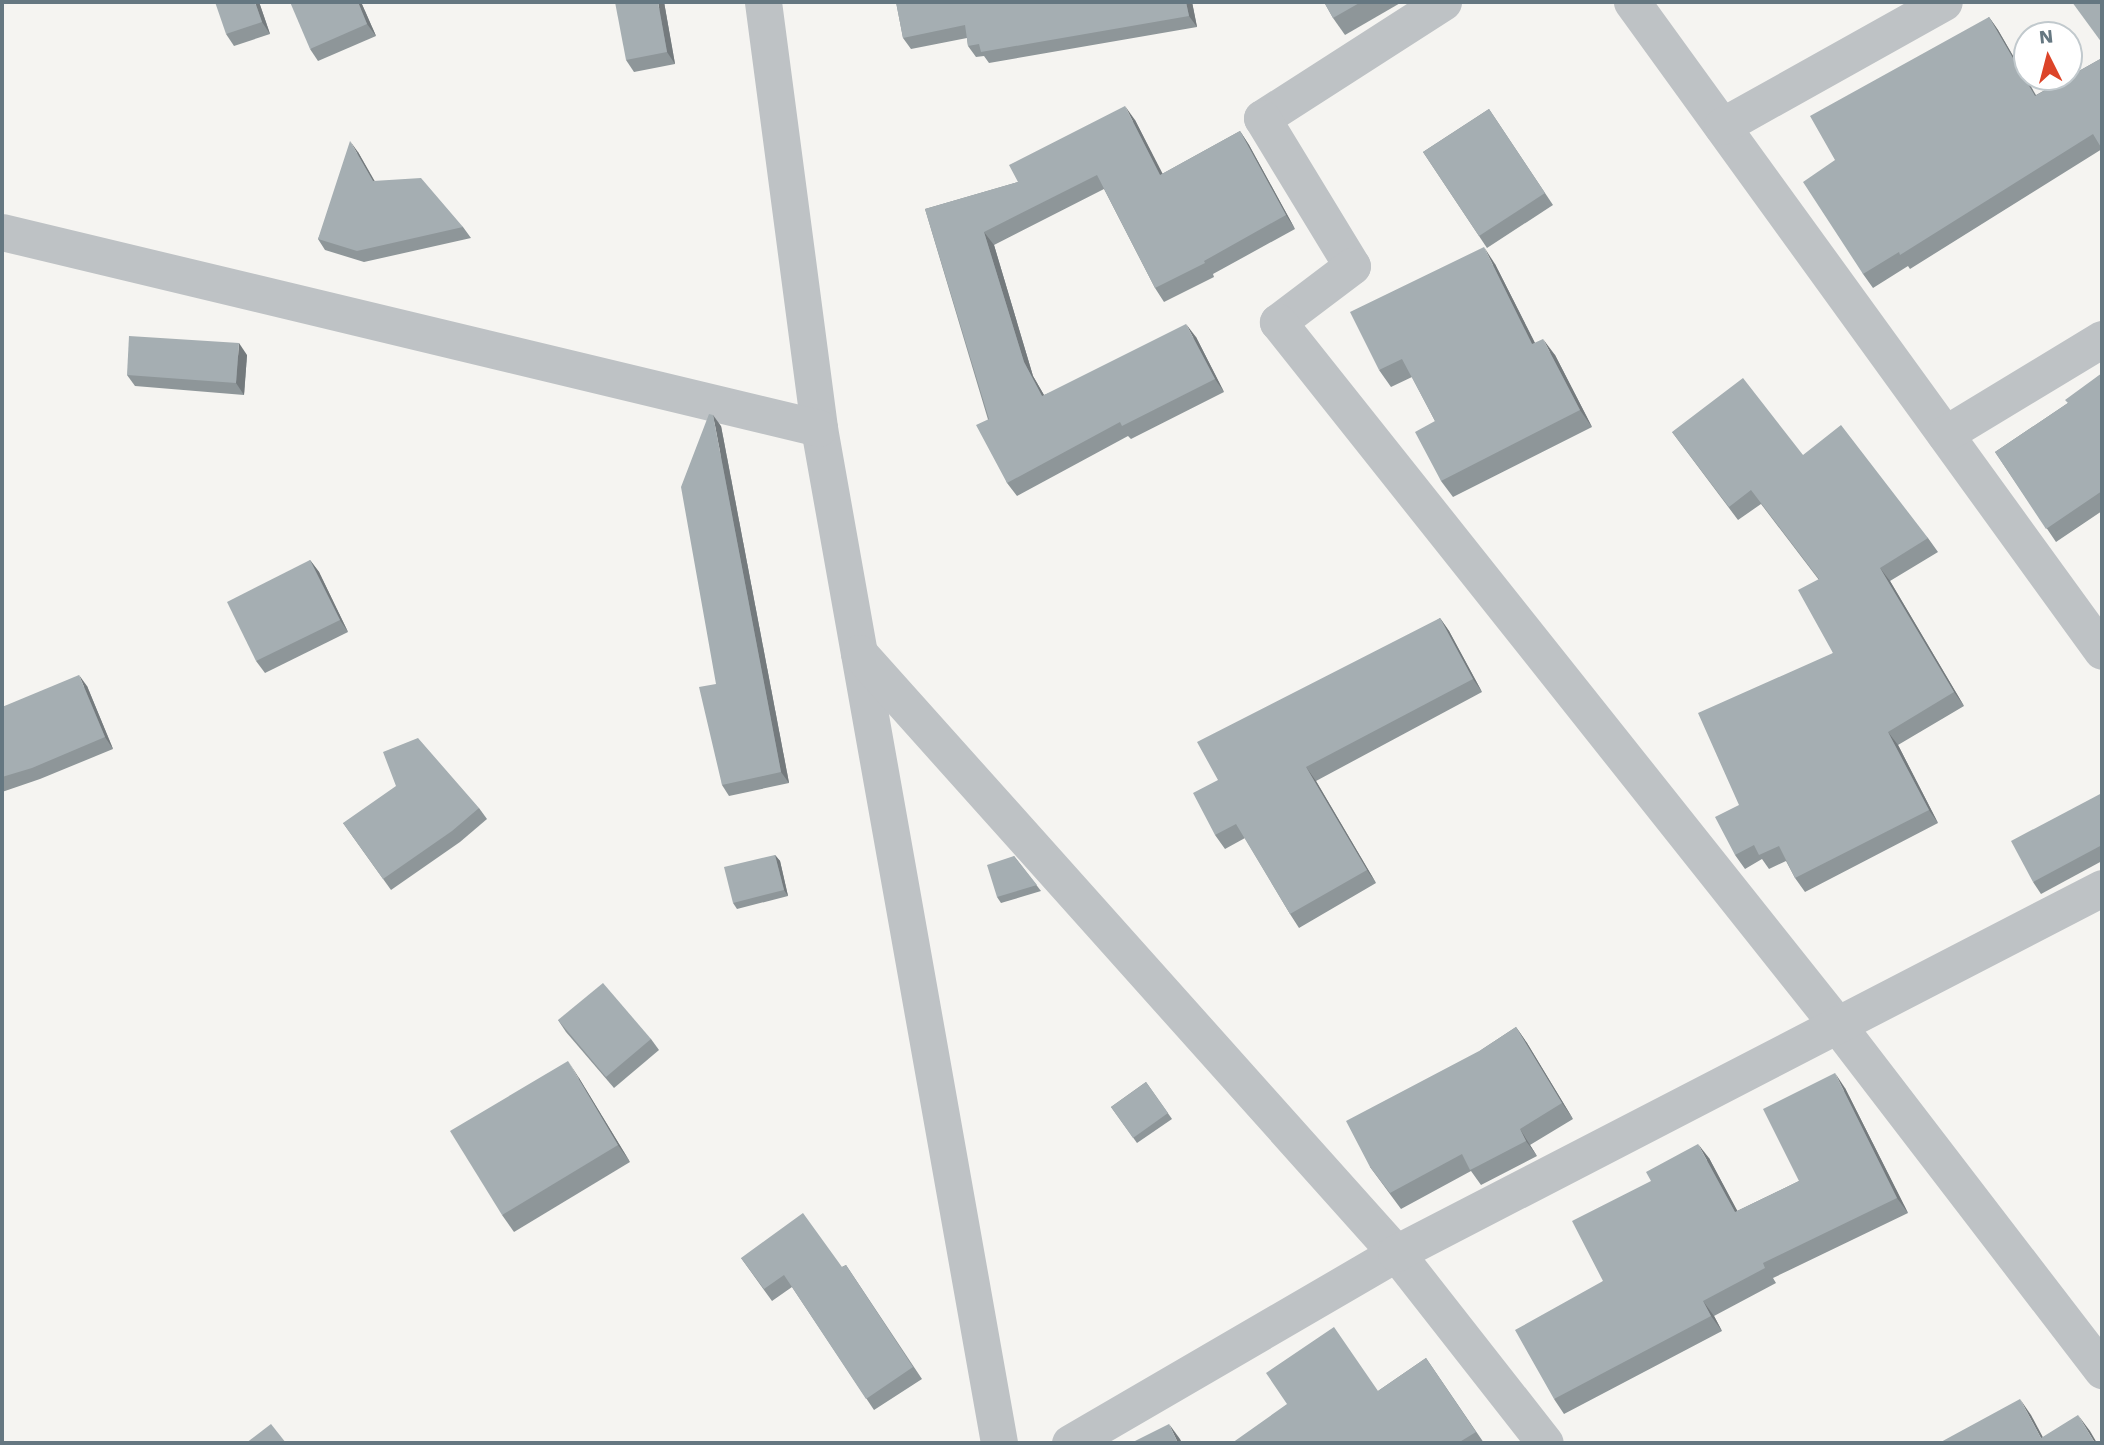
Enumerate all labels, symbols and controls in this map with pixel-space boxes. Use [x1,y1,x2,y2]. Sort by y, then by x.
north arrow [2013,21,2083,91]
text: N [2038,24,2054,49]

